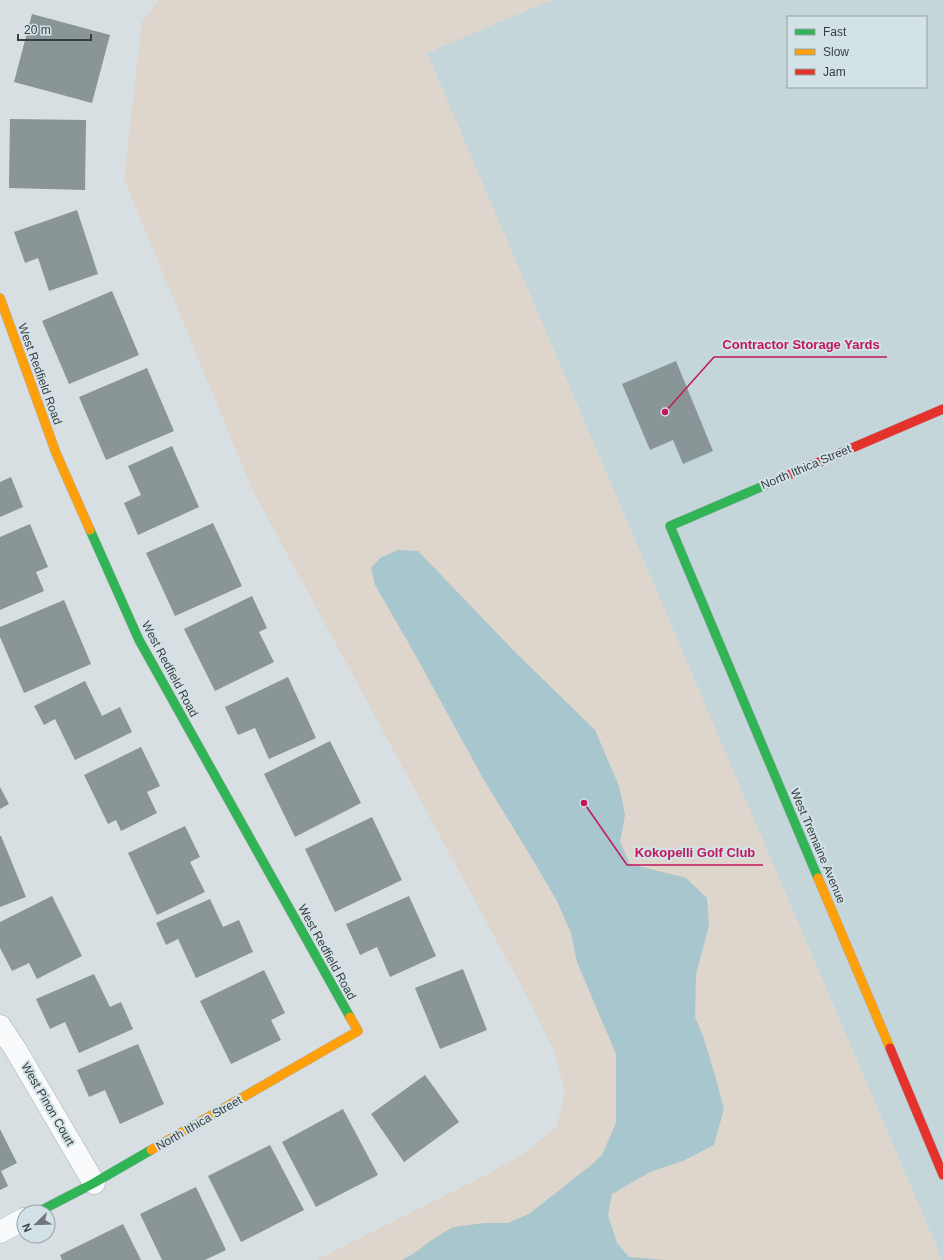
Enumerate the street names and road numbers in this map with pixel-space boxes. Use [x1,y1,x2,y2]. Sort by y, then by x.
street label: West Redfield Road [15,322,65,426]
street label: North Ithica Street [759,441,854,492]
street label: West Redfield Road [139,619,201,719]
street label: West Tremaine Avenue [787,786,849,906]
street label: West Redfield Road [295,902,359,1002]
street label: West Pinon Court [18,1060,78,1149]
street label: North Ithica Street [154,1092,245,1153]

